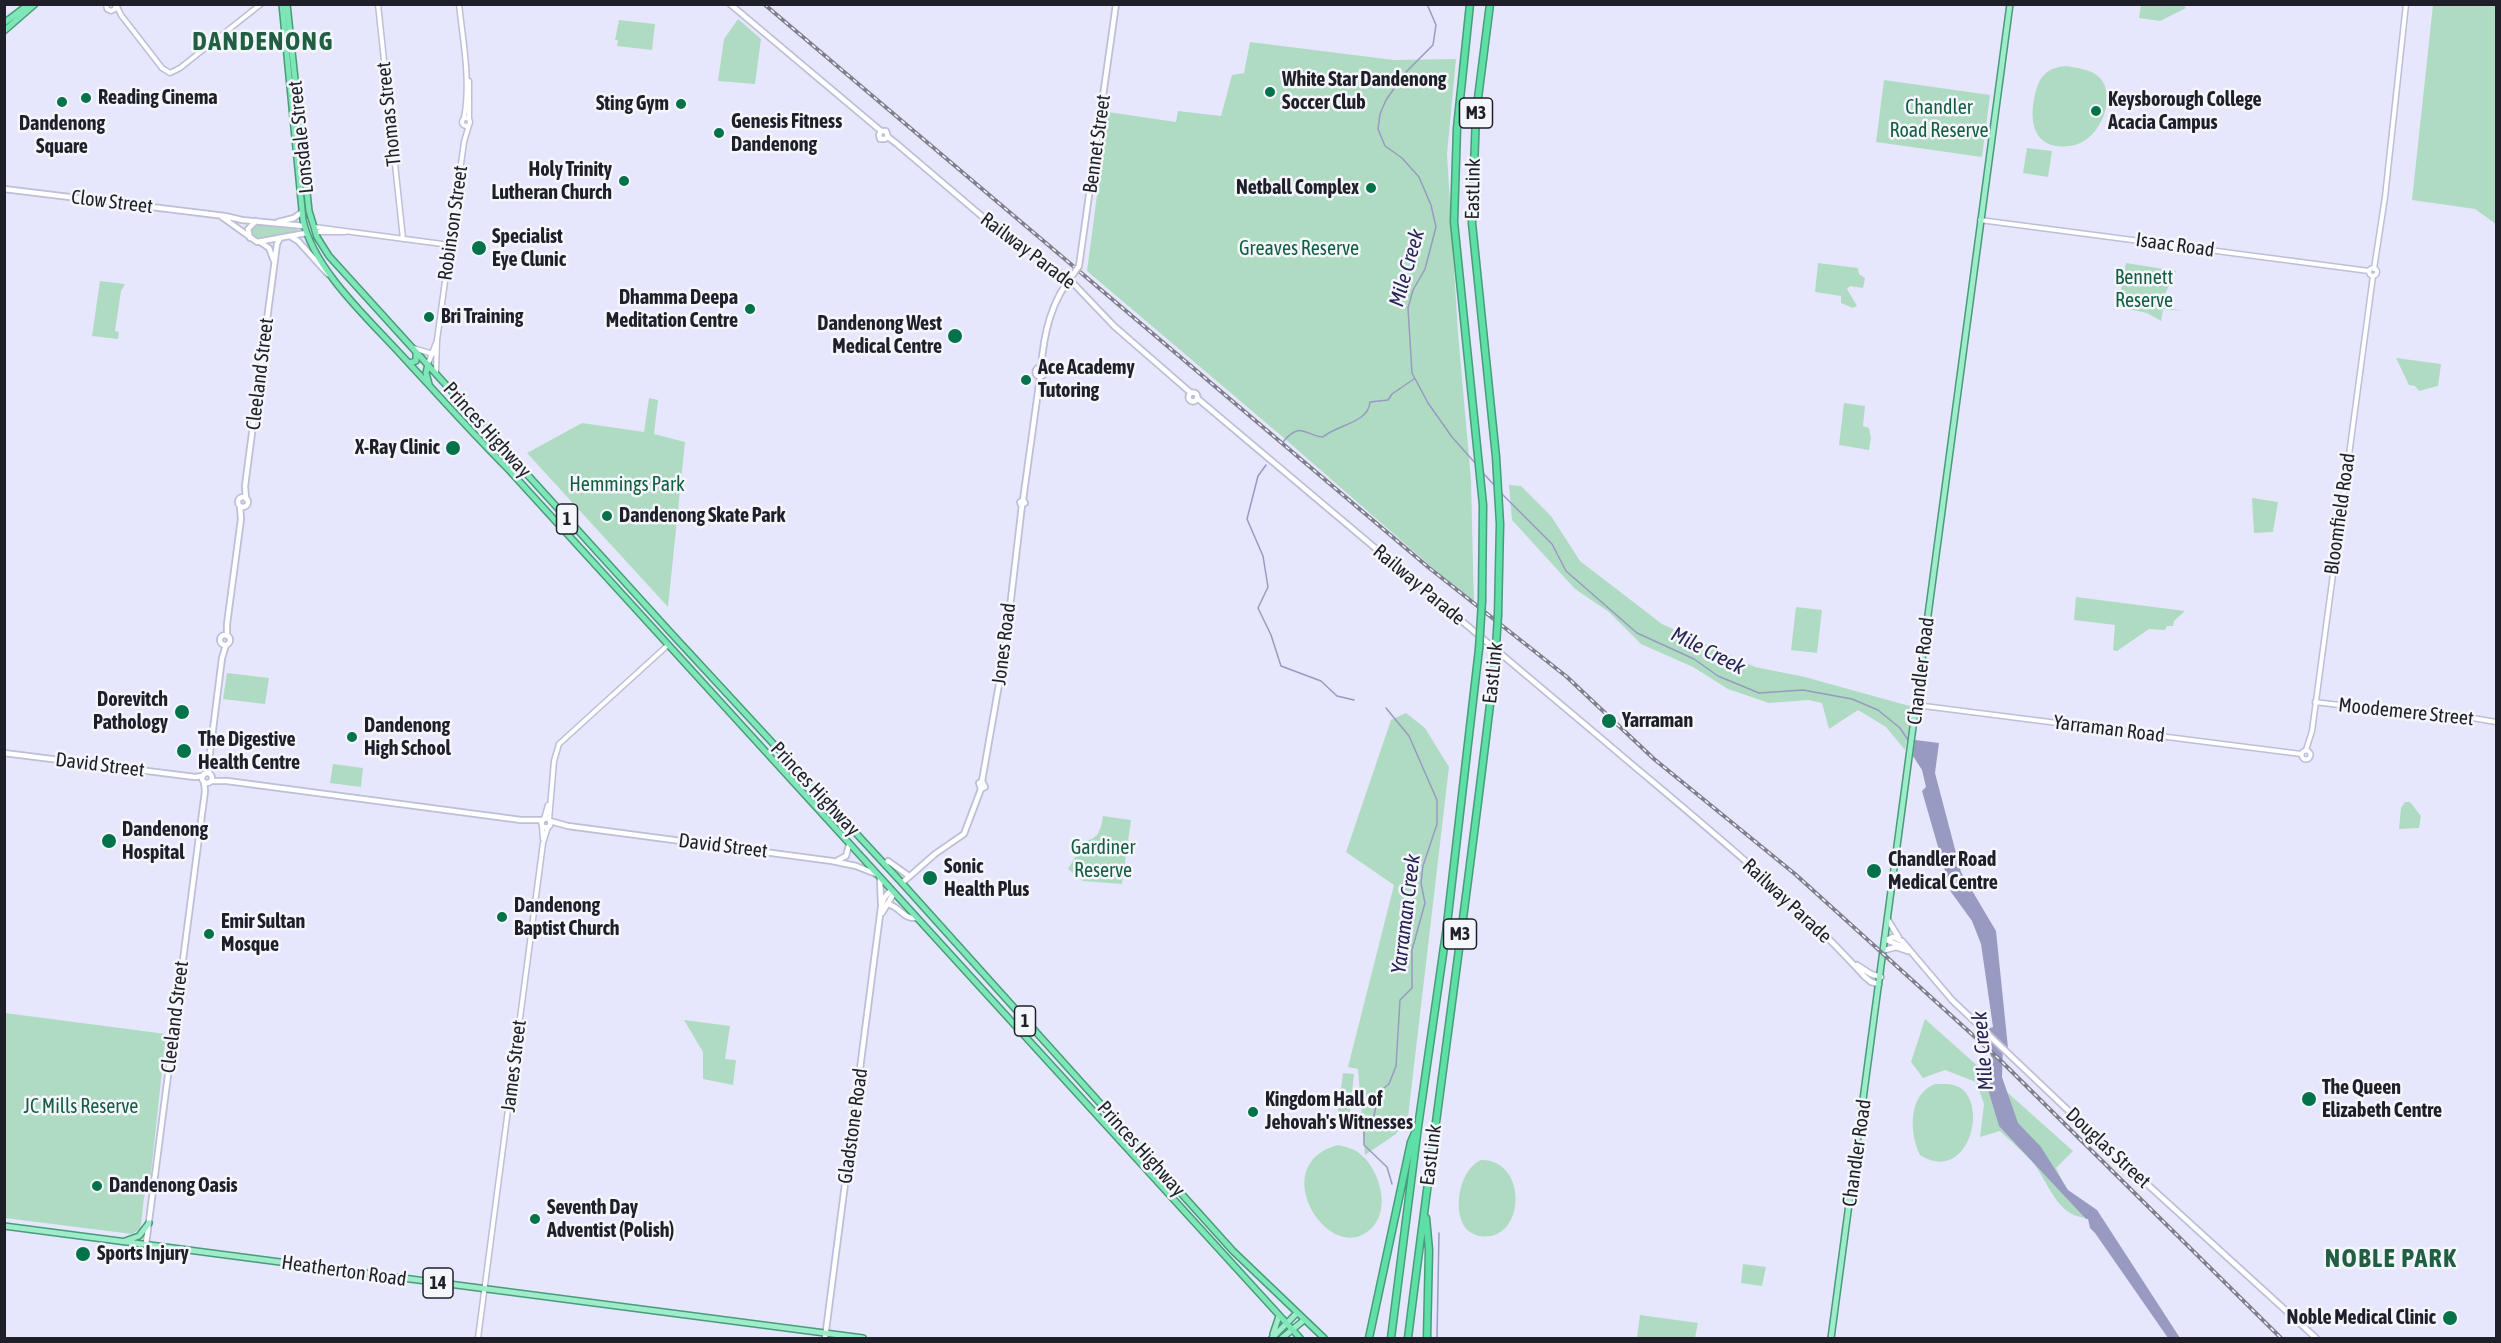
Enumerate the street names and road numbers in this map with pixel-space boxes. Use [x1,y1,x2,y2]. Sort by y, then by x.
street label: Thomas Street [372,61,406,167]
street label: Lonsdale Street [283,79,319,195]
street label: Bennet Street [1078,93,1116,195]
road number: M3 [1460,98,1492,128]
street label: EastLink [1460,158,1486,220]
street label: Robinson Street [433,164,473,282]
street label: Clow Street [70,185,154,219]
street label: Railway Parade [976,207,1080,295]
street label: Isaac Road [2134,228,2216,262]
street label: Cleeland Street [241,317,279,431]
street label: Princes Highway [438,377,536,483]
street label: Bloomfield Road [2320,452,2360,576]
road number: 1 [556,504,578,534]
street label: Railway Parade [1368,539,1470,631]
street label: Jones Road [987,602,1021,686]
street label: Chandler Road [1902,616,1940,726]
street label: EastLink [1478,641,1508,705]
street label: Moodemere Street [2337,693,2475,731]
street label: Yarraman Road [2052,710,2166,748]
street label: Princes Highway [765,737,865,841]
street label: David Street [54,748,146,782]
street label: David Street [677,829,769,863]
street label: Railway Parade [1737,854,1837,948]
road number: M3 [1444,919,1476,949]
street label: Cleeland Street [156,960,194,1074]
road number: 1 [1014,1006,1036,1036]
street label: James Street [496,1018,532,1114]
street label: Gladstone Road [833,1067,873,1185]
street label: Princes Highway [1092,1096,1190,1202]
street label: Chandler Road [1838,1098,1876,1208]
street label: Douglas Street [2061,1103,2155,1193]
street label: EastLink [1415,1123,1447,1187]
street label: Heatherton Road [280,1250,408,1292]
road number: 14 [423,1268,453,1298]

